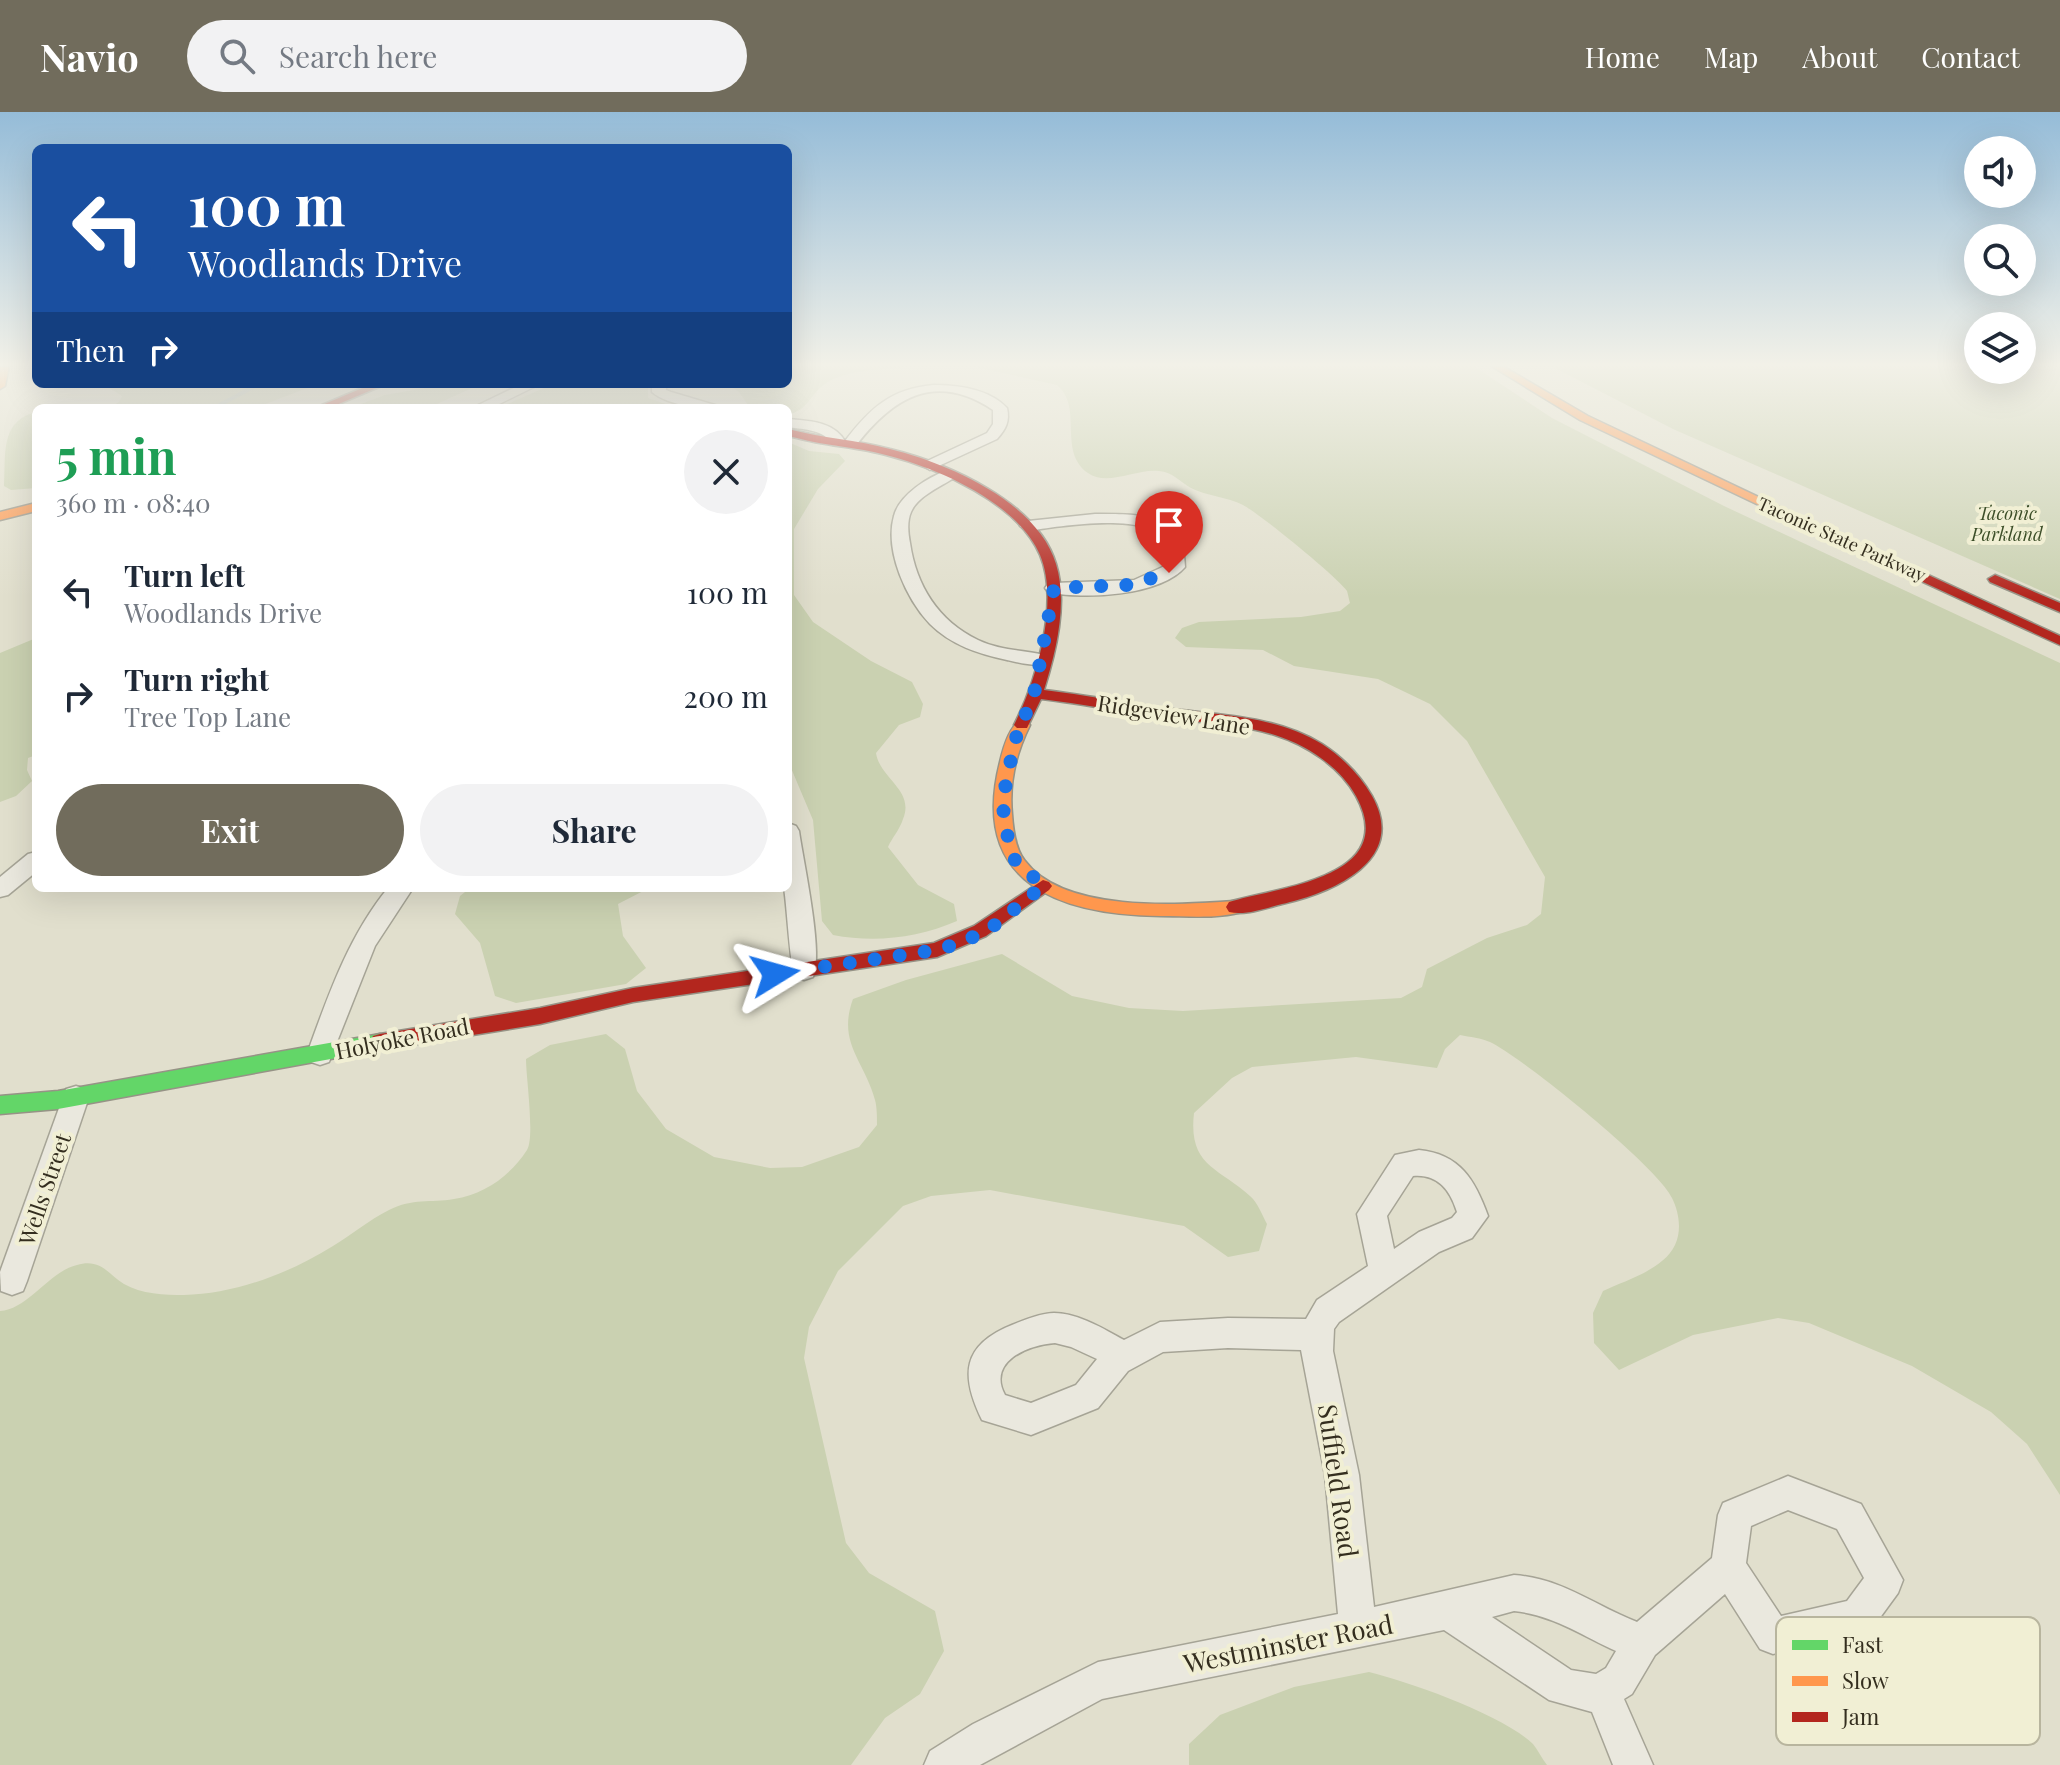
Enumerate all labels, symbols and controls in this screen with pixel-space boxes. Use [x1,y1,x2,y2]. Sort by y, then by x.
search box [187,20,747,92]
text: Navio [40,31,139,82]
icon: search [215,34,259,78]
text: Search here [279,36,437,76]
text: Home [1585,38,1660,75]
text: Map [1704,38,1758,75]
text: About [1802,38,1877,75]
text: Contact [1921,38,2020,75]
map controls [1964,136,2036,384]
button: sound [1964,136,2036,208]
text: 100 m [188,166,345,241]
icon: left [56,176,160,280]
button: search [1964,224,2036,296]
text: Woodlands Drive [188,238,462,286]
button: layers [1964,312,2036,384]
icon: right [141,328,185,372]
text: Then [56,330,125,370]
text: 5 min [56,423,177,487]
button: close [684,430,768,514]
text: 360 m · 08:40 [56,485,211,520]
pin [1135,491,1203,573]
street label: Taconic State Parkway [1754,491,1930,587]
park label: Taconic Parkland [1970,501,2044,546]
icon: arrive [1147,503,1191,547]
text: Turn left [124,555,245,595]
icon: left [56,570,100,614]
text: 100 m [687,572,768,612]
text: Woodlands Drive [124,595,322,630]
text: Turn right [124,659,269,699]
icon: right [56,674,100,718]
text: 200 m [684,676,768,716]
street label: Ridgeview Lane [1096,687,1252,741]
text: Tree Top Lane [124,699,291,734]
button: Exit [56,784,404,876]
button: Share [420,784,768,876]
position arrow [733,932,817,1016]
street label: Holyoke Road [333,1010,471,1066]
street label: Wells Street [11,1128,78,1250]
street label: Suffield Road [1311,1402,1367,1560]
street label: Westminster Road [1179,1606,1396,1681]
legend [1776,1617,2040,1745]
text: Fast [1842,1629,1884,1659]
text: Slow [1842,1665,1889,1695]
text: Jam [1841,1701,1880,1731]

